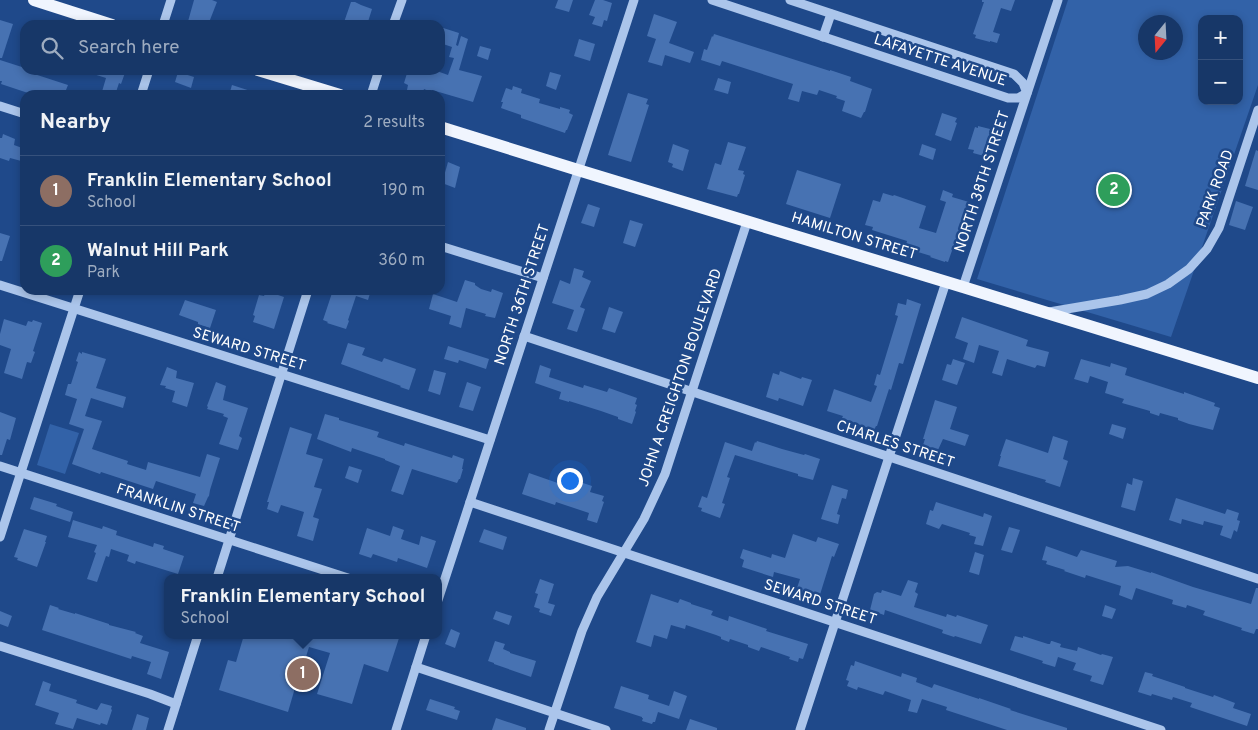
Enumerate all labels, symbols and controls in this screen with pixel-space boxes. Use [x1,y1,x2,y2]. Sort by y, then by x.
north arrow [1138,15,1183,60]
map controls [1198,15,1243,105]
button: + [1198,15,1243,60]
search box [20,20,445,75]
street label: LAFAYETTE AVENUE [871,31,1009,91]
icon: search [38,34,66,62]
text: Search here [78,36,180,60]
button: − [1198,60,1243,105]
text: Nearby [40,109,111,136]
street label: NORTH 38TH STREET [951,109,1015,255]
text: 2 results [363,113,425,133]
street label: PARK ROAD [1193,147,1239,231]
text: Franklin Elementary School [87,169,332,193]
pin: 2 [1098,171,1130,209]
text: 1 [53,181,59,201]
text: 190 m [382,181,425,201]
text: School [87,193,136,213]
street label: HAMILTON STREET [789,209,919,265]
street label: NORTH 36TH STREET [491,222,555,368]
text: Walnut Hill Park [87,239,229,263]
text: 2 [51,251,61,271]
text: 360 m [378,251,425,271]
text: Park [87,263,120,283]
street label: JOHN A CREIGHTON BOULEVARD [635,266,727,490]
street label: SEWARD STREET [190,324,308,376]
street label: CHARLES STREET [833,417,957,473]
your location [557,468,583,494]
street label: FRANKLIN STREET [114,480,242,538]
popup [164,574,442,639]
street label: SEWARD STREET [761,576,879,630]
text: Franklin Elementary School [181,585,425,609]
text: School [181,609,229,629]
pin: 1 [287,655,319,693]

